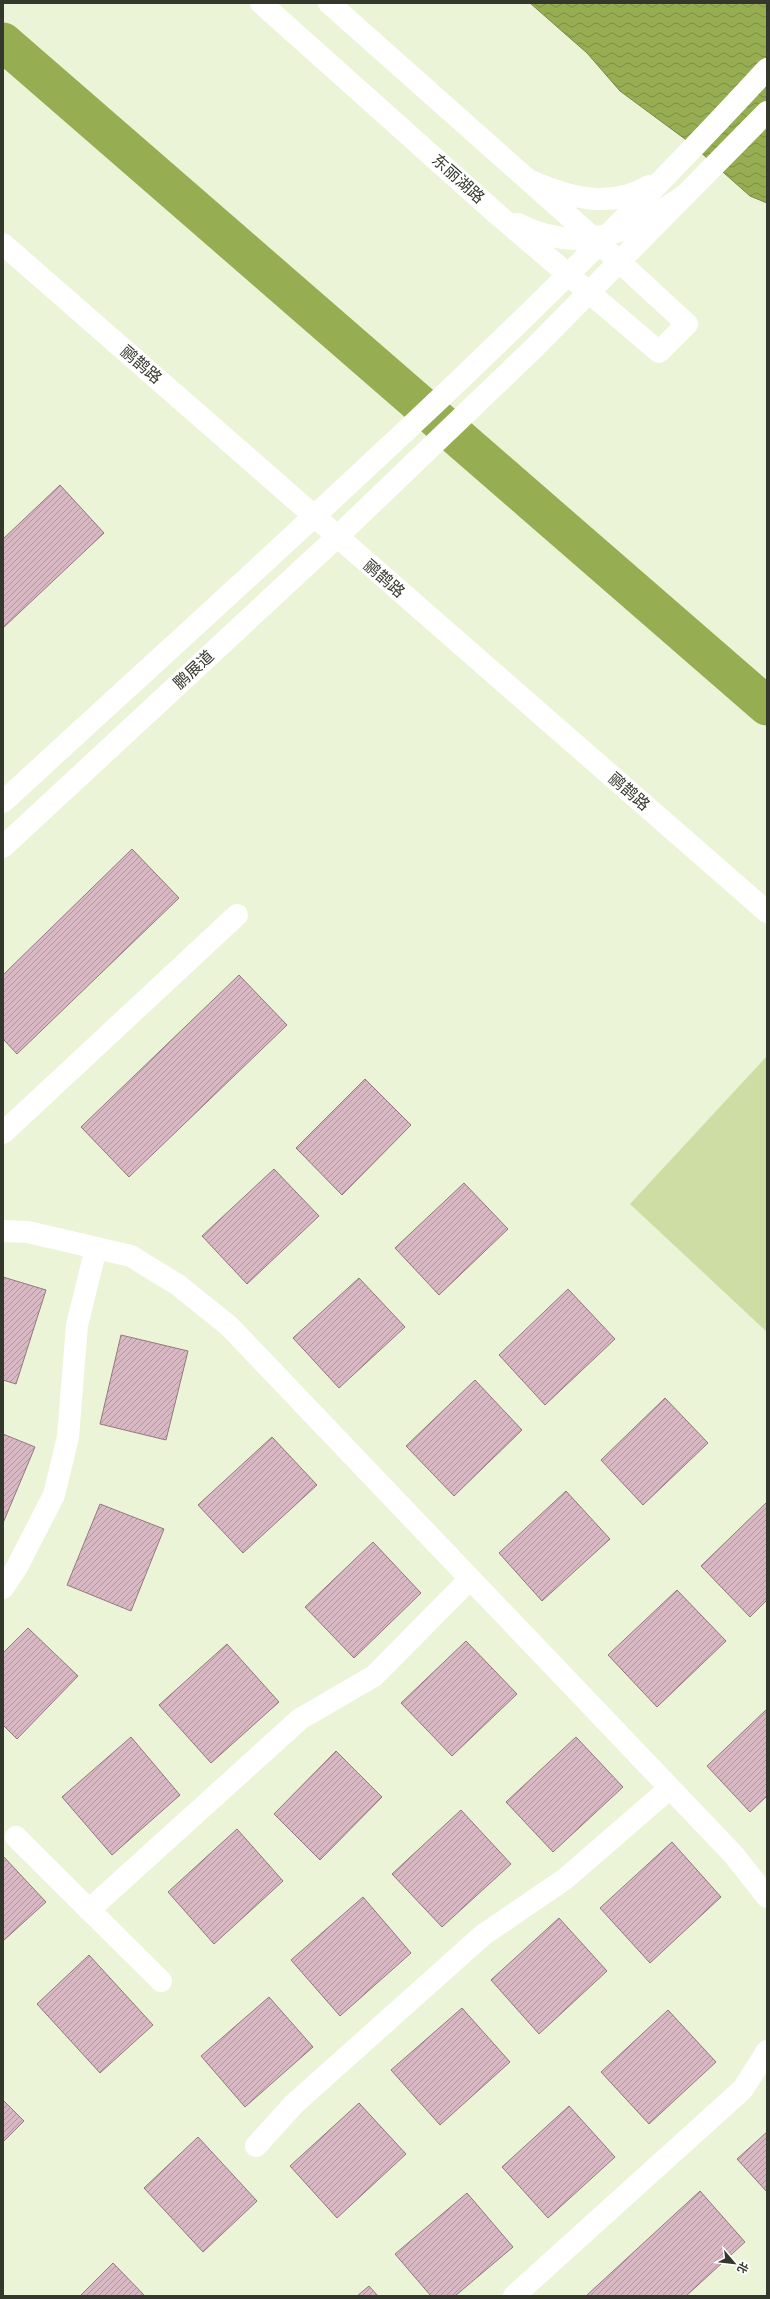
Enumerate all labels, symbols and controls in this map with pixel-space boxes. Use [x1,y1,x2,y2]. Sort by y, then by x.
street label: 东丽湖路 [429,151,488,206]
street label: 鹂鹊路 [118,342,165,387]
street label: 鹂鹊路 [361,556,408,601]
street label: 鹏展道 [170,647,217,692]
street label: 鹂鹊路 [606,769,653,814]
north arrow [714,2243,754,2283]
text: 北 [735,2260,750,2275]

